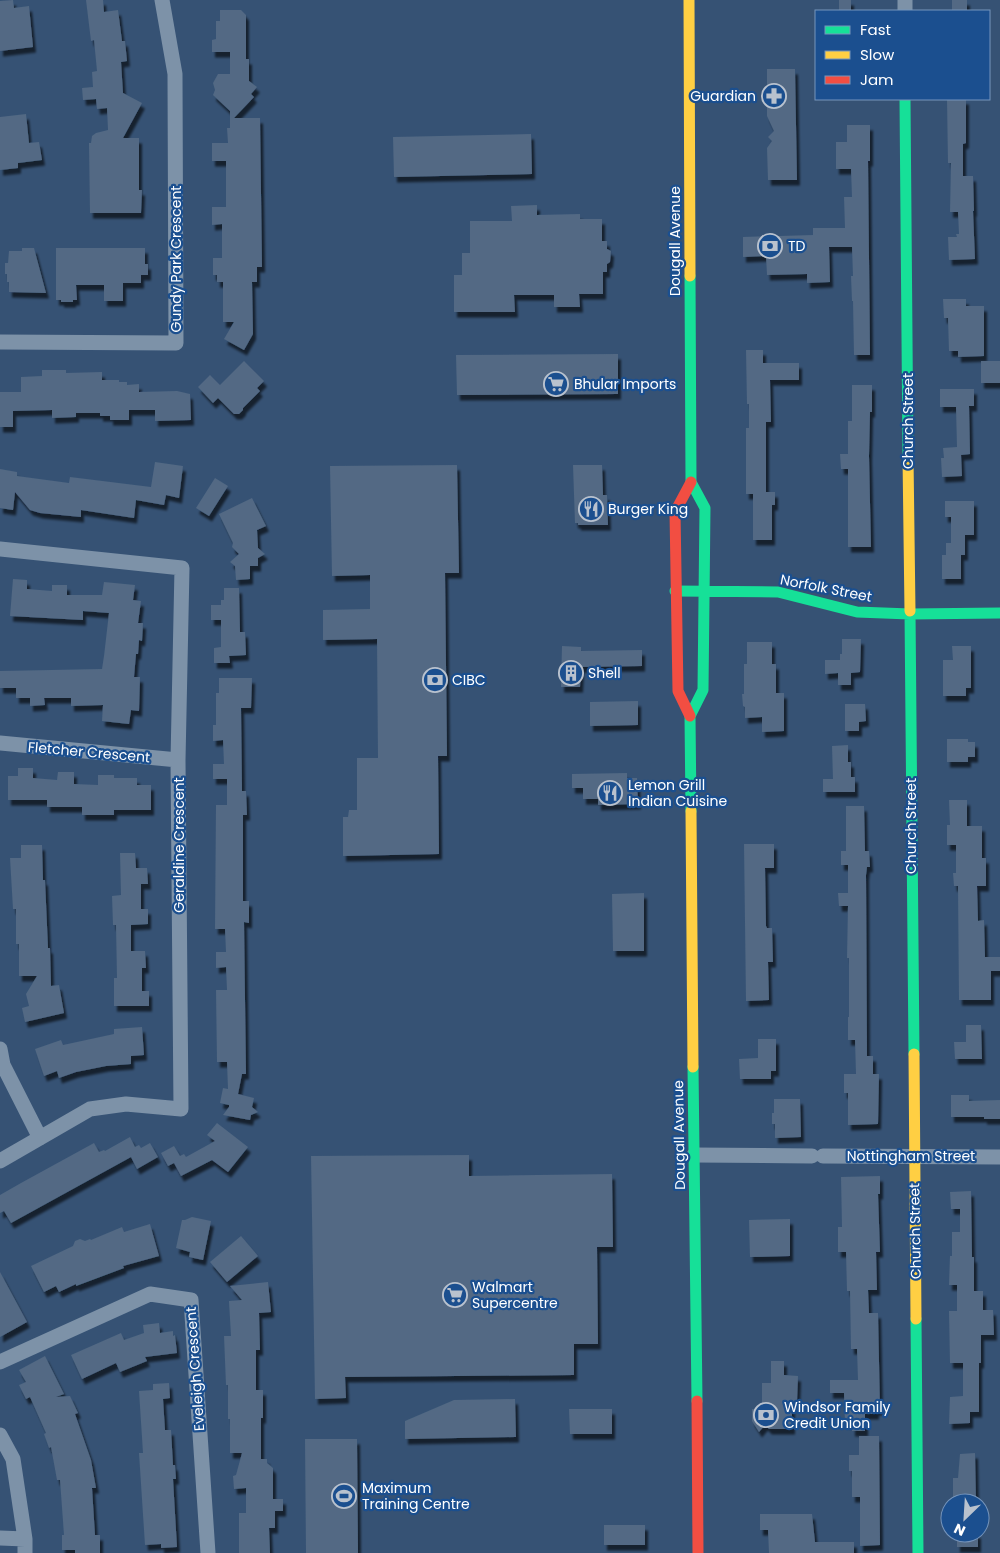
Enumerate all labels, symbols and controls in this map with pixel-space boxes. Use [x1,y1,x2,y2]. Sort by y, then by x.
legend [815,10,990,100]
text: Fast [860,19,891,40]
text: Slow [860,44,895,65]
text: Jam [860,69,894,90]
pharmacy icon: Guardian [761,83,787,109]
place label: Guardian [690,86,756,106]
street label: Gundy Park Crescent [166,186,186,332]
street label: Dougall Avenue [665,186,685,296]
bank icon: TD [757,233,783,259]
place label: TD [788,236,806,256]
supermarket icon: Bhular Imports [543,371,569,397]
street label: Church Street [898,373,918,469]
place label: Bhular Imports [574,374,676,394]
restaurant icon: Burger King [578,496,604,522]
place label: Burger King [608,499,688,519]
street label: Norfolk Street [778,569,874,607]
building icon: Shell [558,660,584,686]
place label: Shell [588,663,621,683]
bank icon: CIBC [422,667,448,693]
place label: CIBC [452,670,486,690]
street label: Fletcher Crescent [27,737,151,767]
place label: Lemon Grill Indian Cuisine [628,775,727,811]
street label: Geraldine Crescent [169,777,189,913]
street label: Church Street [901,778,921,874]
restaurant icon: Lemon Grill Indian Cuisine [597,780,623,806]
street label: Dougall Avenue [668,1080,690,1190]
street label: Nottingham Street [847,1146,975,1166]
street label: Church Street [904,1183,926,1279]
place label: Walmart Supercentre [472,1277,558,1313]
supermarket icon: Walmart Supercentre [442,1282,468,1308]
street label: Eveleigh Crescent [181,1306,209,1432]
place label: Windsor Family Credit Union [784,1397,891,1433]
bank icon: Windsor Family Credit Union [753,1402,779,1428]
place label: Maximum Training Centre [362,1478,470,1514]
sports icon: Maximum Training Centre [331,1483,357,1509]
north arrow [940,1493,990,1543]
text: N [951,1518,969,1541]

